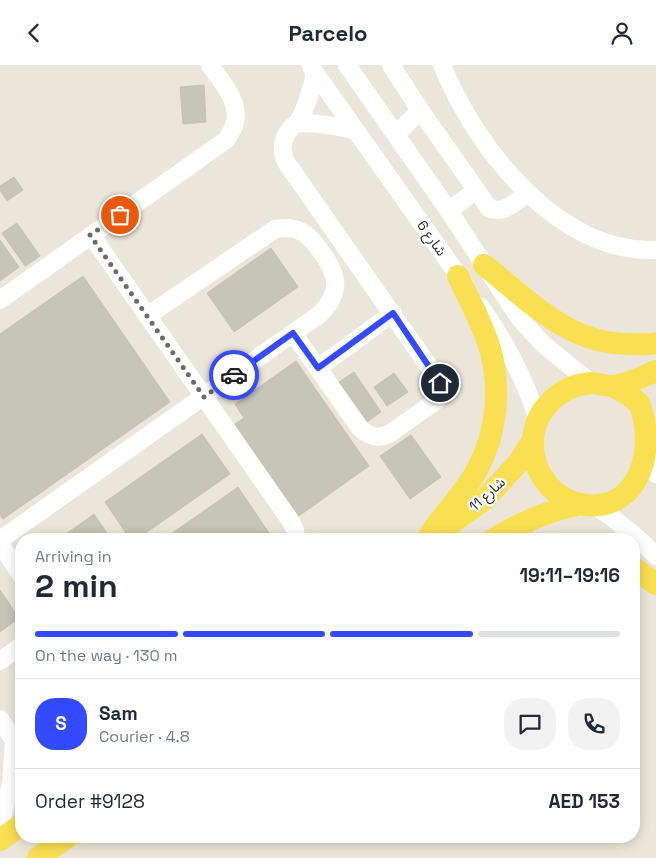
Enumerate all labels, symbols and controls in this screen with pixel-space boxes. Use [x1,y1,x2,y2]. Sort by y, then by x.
icon: back [20,19,48,47]
text: Parcelo [288,19,368,47]
icon: person [608,19,636,47]
pin [99,194,141,236]
icon: bag [106,201,134,229]
street label: شارع 6 [412,217,451,260]
courier [209,350,259,400]
icon: car [220,361,248,389]
pin [419,362,461,404]
icon: home [426,369,454,397]
street label: شارع 11 [465,473,510,516]
text: Arriving in [35,546,112,567]
text: 19:11–19:16 [519,563,620,588]
text: 2 min [35,566,118,606]
text: On the way · 130 m [35,645,178,666]
button: chat [504,698,556,750]
button: phone [568,698,620,750]
text: Sam [99,701,138,726]
text: S [55,711,67,736]
text: Courier · 4.8 [99,726,190,747]
text: Order #9128 [35,789,145,814]
text: AED 153 [548,789,620,814]

